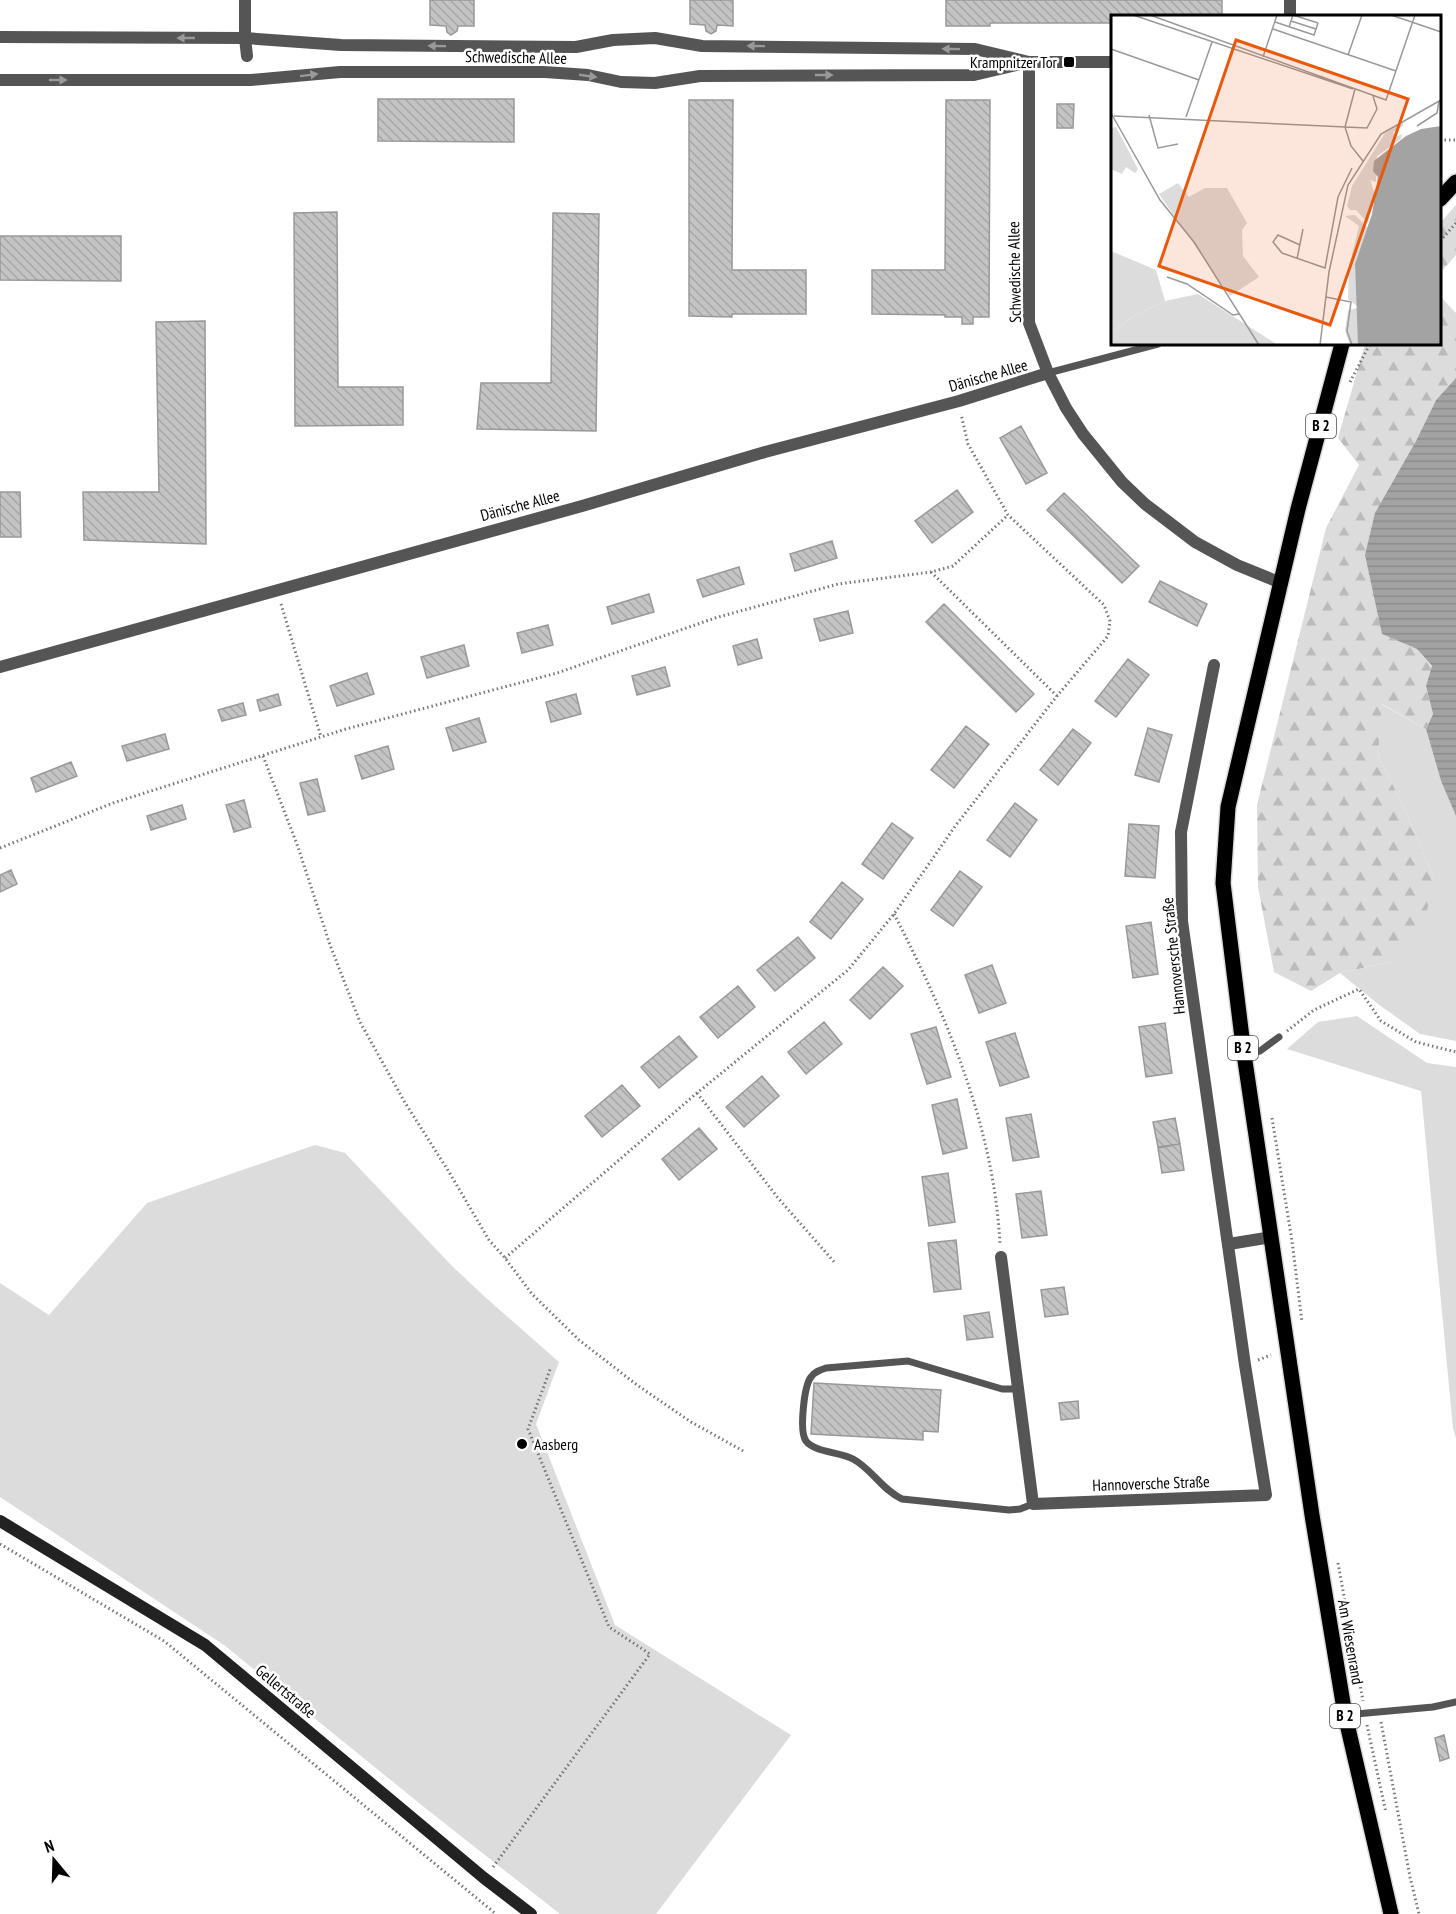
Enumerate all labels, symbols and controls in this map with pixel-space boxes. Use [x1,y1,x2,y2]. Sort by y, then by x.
inset map [1111,15,1441,345]
one-way arrow [177,33,196,43]
one-way arrow [427,41,446,51]
one-way arrow [747,41,766,51]
one-way arrow [942,44,961,54]
street label: Schwedische Allee [465,46,567,68]
place label: Krampnitzer Tor [970,52,1058,72]
marker: Krampnitzer Tor [1062,55,1076,69]
one-way arrow [300,70,319,80]
one-way arrow [814,70,833,80]
one-way arrow [579,71,598,80]
one-way arrow [49,75,68,85]
street label: Schwedische Allee [1003,221,1025,323]
street label: Dänische Allee [946,354,1030,396]
road number: B 2 [1306,414,1336,438]
street label: Dänische Allee [478,485,562,525]
street label: Hannoversche Straße [1157,896,1189,1016]
road number: B 2 [1228,1036,1258,1060]
place label: Aasberg [534,1434,578,1454]
marker: Aasberg [515,1437,529,1451]
street label: Hannoversche Straße [1092,1471,1210,1495]
street label: Am Wiesenrand [1334,1598,1368,1686]
street label: Gellertstraße [252,1660,320,1722]
road number: B 2 [1330,1704,1360,1728]
north arrow [24,1830,84,1890]
text: N [42,1835,56,1857]

